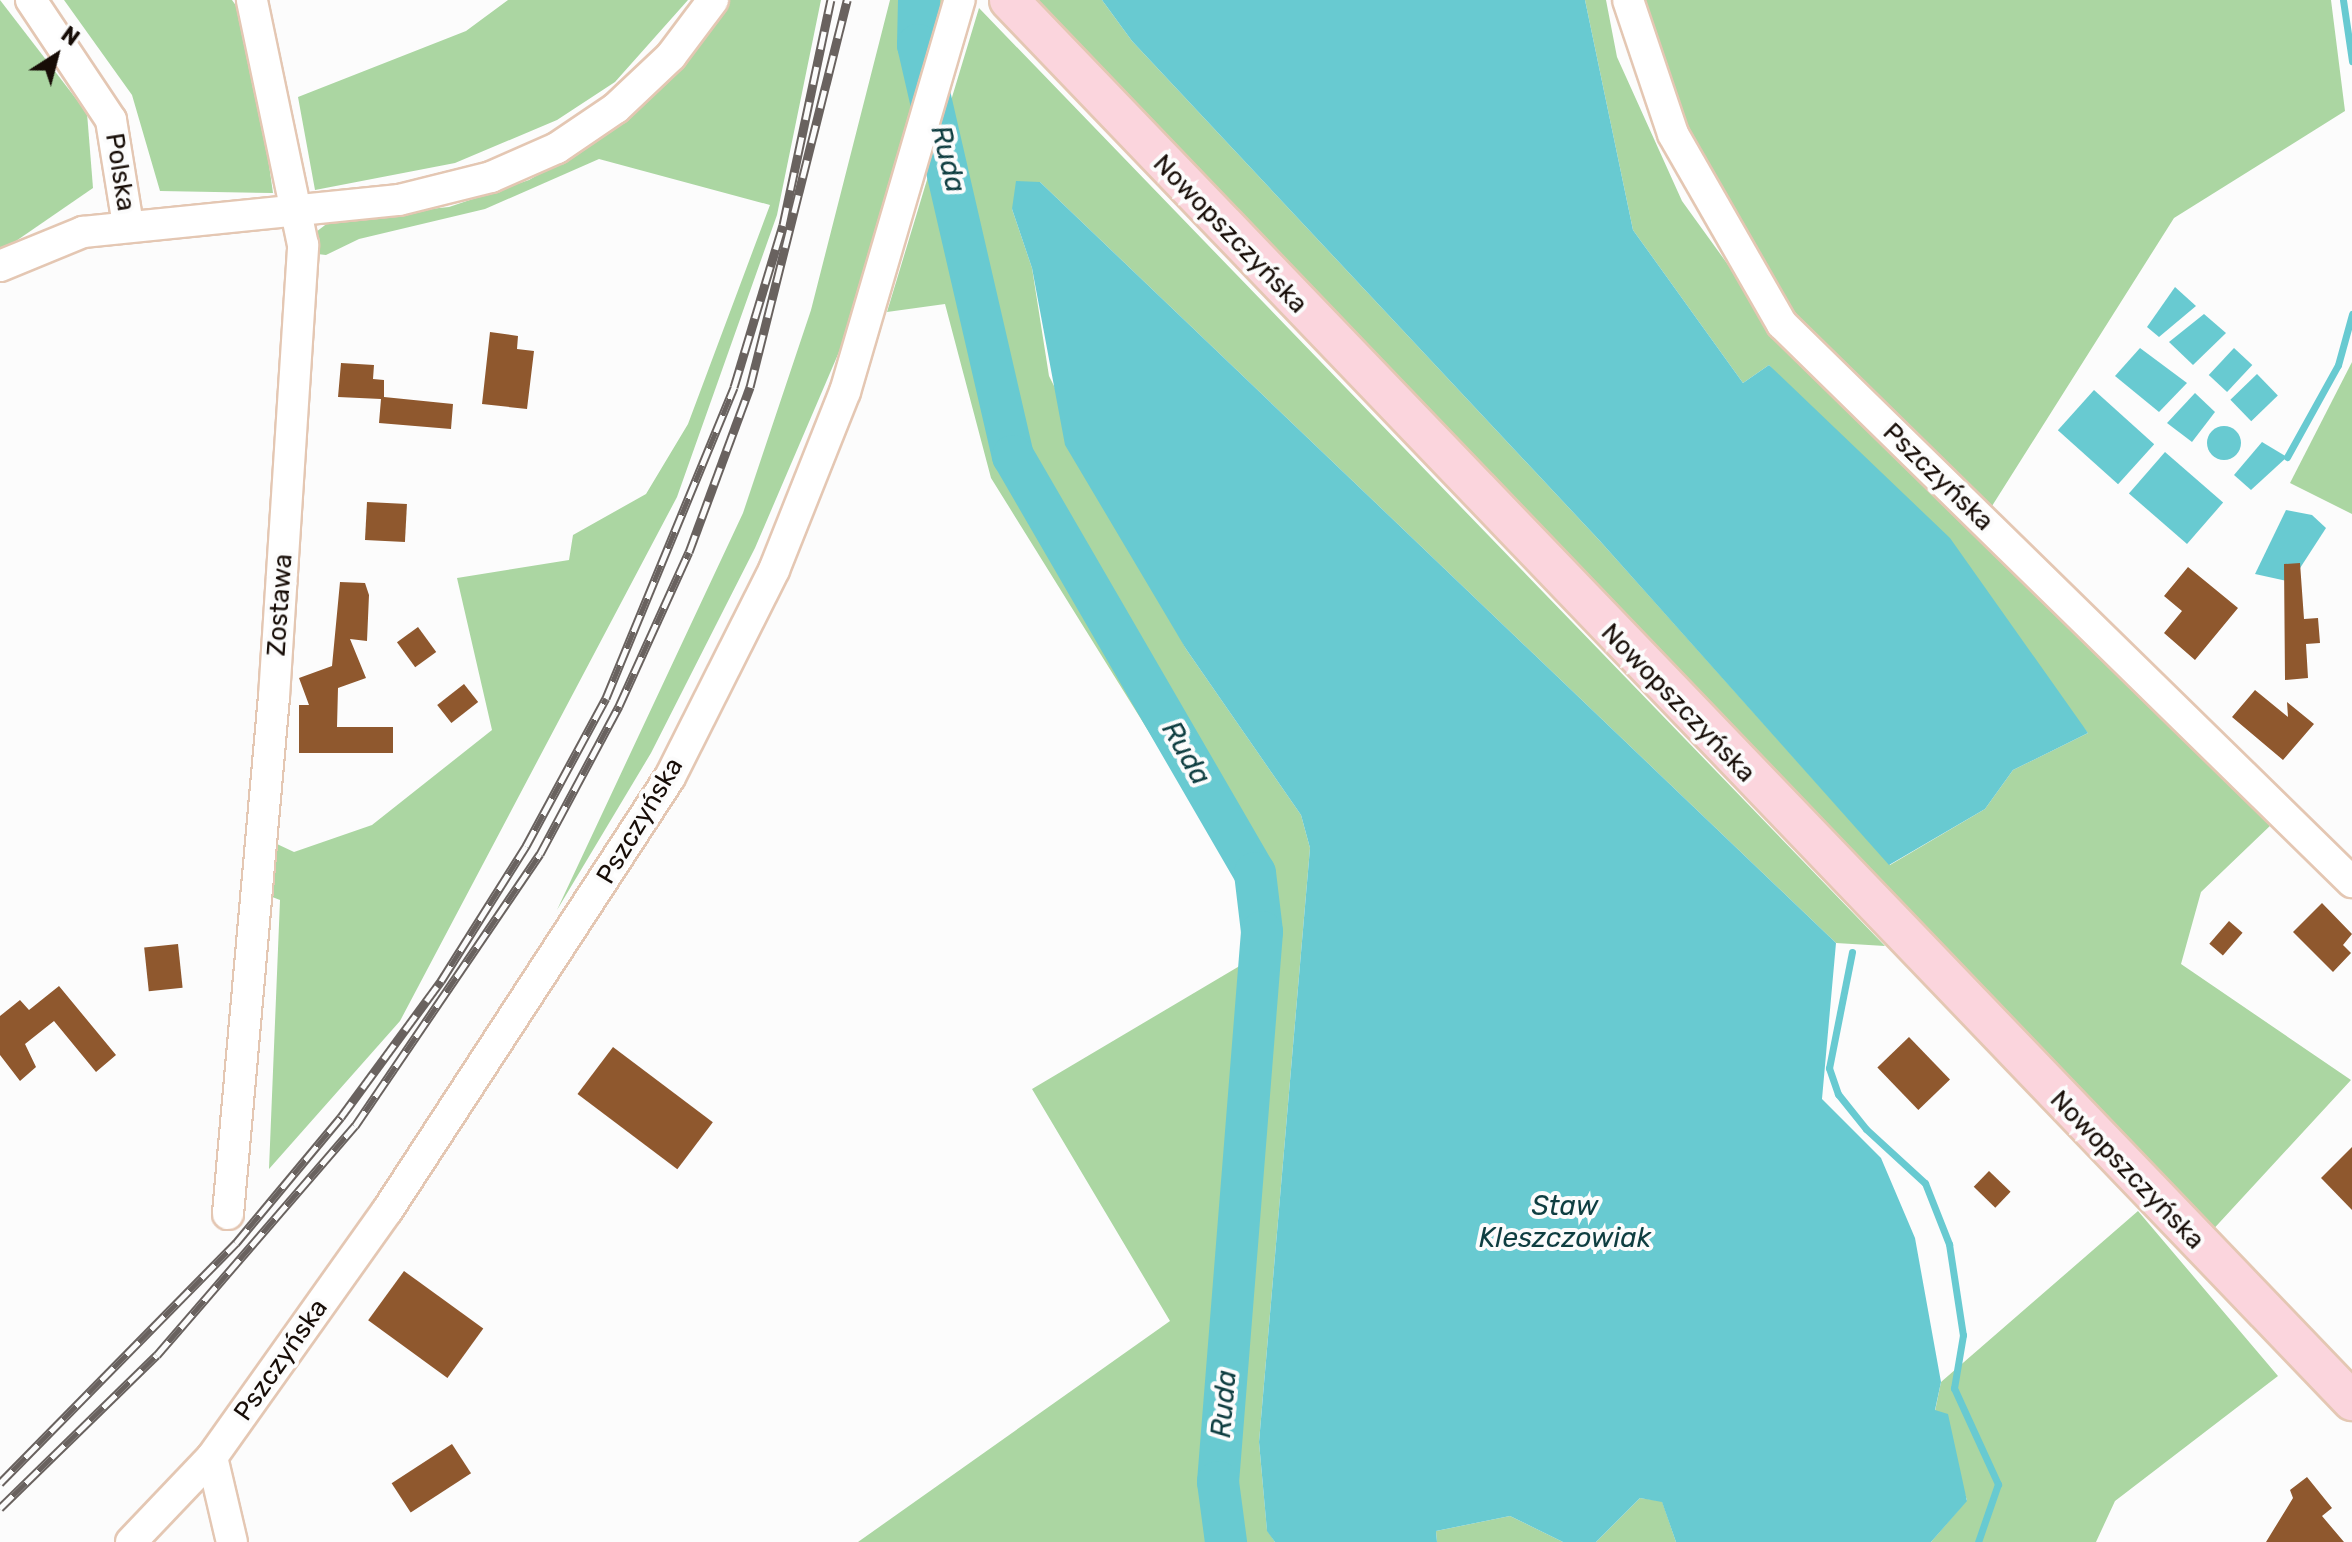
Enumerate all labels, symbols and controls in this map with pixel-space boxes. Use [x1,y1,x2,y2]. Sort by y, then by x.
north arrow [16,16,96,96]
text: N [56,21,85,52]
water label: Ruda [923,122,973,196]
street label: Polska [98,131,142,213]
street label: Nowopszczyńska [1146,148,1314,320]
street label: Pszczyńska [1876,417,2000,537]
street label: Zostawa [261,553,299,657]
street label: Nowopszczyńska [1594,617,1762,789]
water label: Ruda [1154,715,1218,791]
street label: Pszczyńska [590,752,690,890]
street label: Nowopszczyńska [2043,1084,2211,1256]
water label: Staw Kleszczowiak [1479,1189,1651,1255]
street label: Pszczyńska [228,1293,334,1427]
water label: Ruda [1204,1369,1244,1439]

